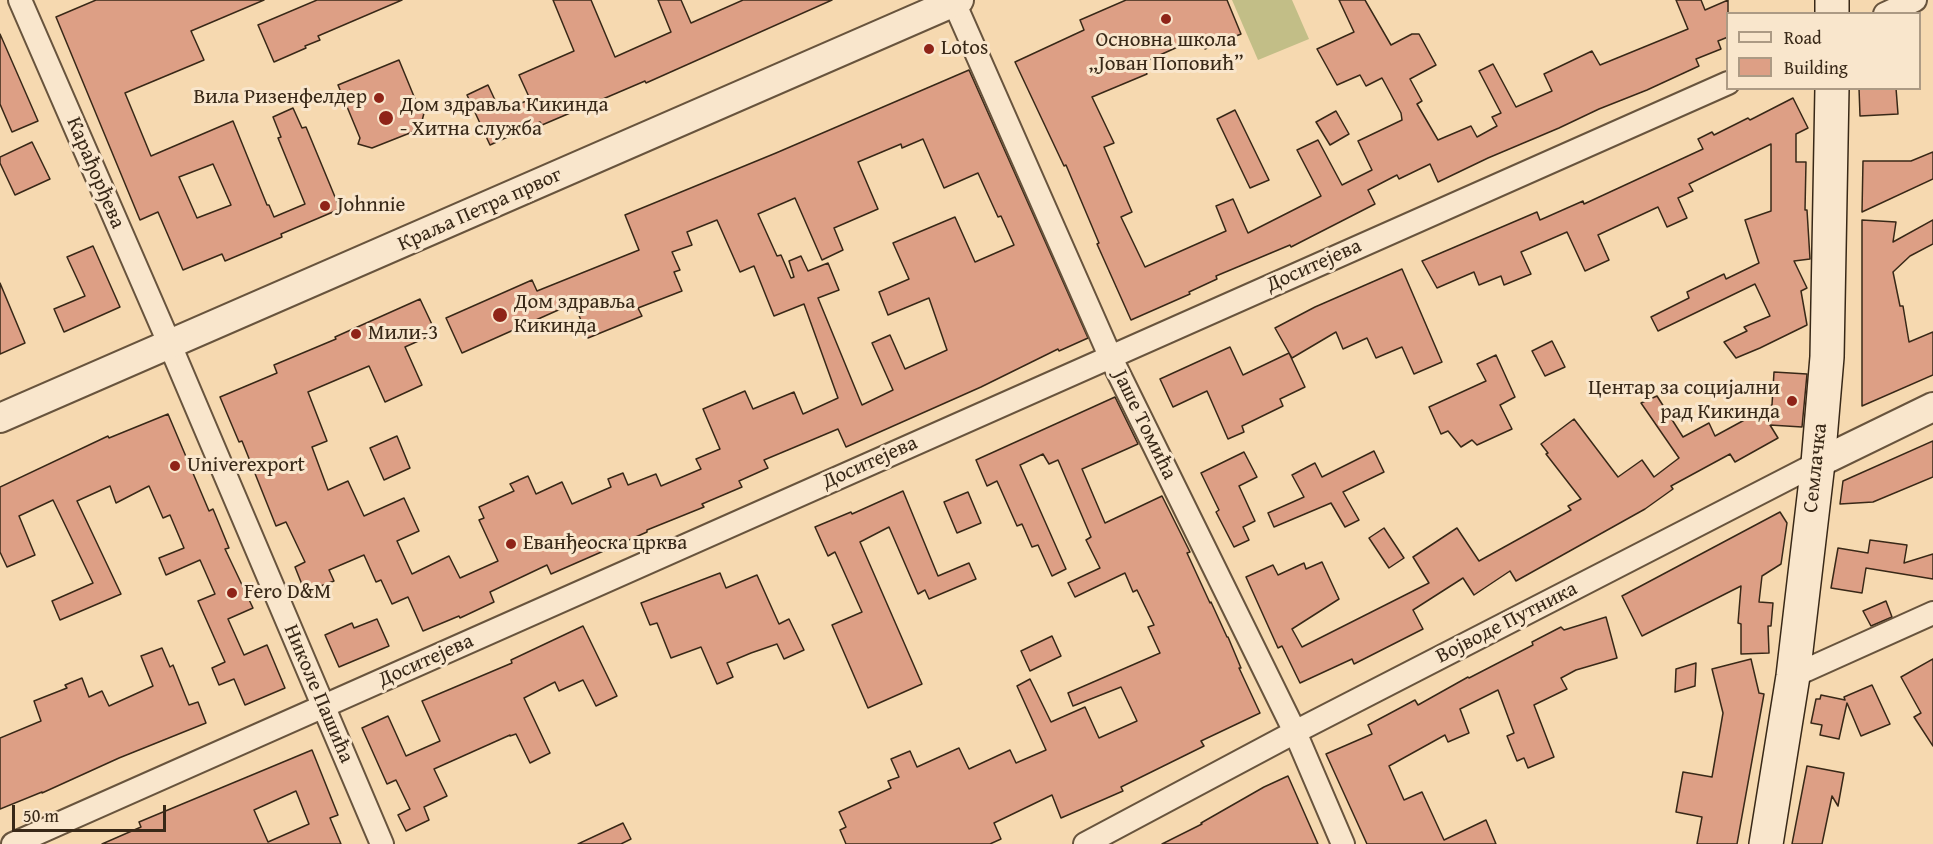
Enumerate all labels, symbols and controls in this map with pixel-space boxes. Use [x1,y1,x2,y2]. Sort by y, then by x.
marker: Основна школа „Јован Поповић” [1159,12,1173,26]
legend [1726,12,1921,90]
text: Road [1784,24,1822,51]
place label: Основна школа „Јован Поповић” [1088,28,1244,78]
place label: Lotos [941,36,988,62]
marker: Lotos [922,42,936,56]
text: Building [1784,54,1848,81]
place label: Вила Ризенфелдер [193,85,367,111]
marker: Вила Ризенфелдер [372,91,386,105]
place label: Дом здравља Кикинда - Хитна служба [400,93,608,143]
marker: Дом здравља Кикинда - Хитна служба [377,109,395,127]
street label: Карађорђева [60,114,130,232]
street label: Краља Петра првог [394,163,566,257]
place label: Johnnie [337,193,405,219]
marker: Johnnie [318,199,332,213]
street label: Доситејева [1262,234,1366,298]
place label: Дом здравља Кикинда [514,290,635,340]
marker: Дом здравља Кикинда [491,306,509,324]
place label: Мили-3 [368,321,438,347]
marker: Мили-3 [349,327,363,341]
street label: Јаше Томића [1107,366,1181,484]
place label: Центар за социјални рад Кикинда [1588,376,1780,426]
marker: Центар за социјални рад Кикинда [1785,394,1799,408]
street label: Семлачка [1799,422,1833,514]
street label: Доситејева [818,431,922,495]
place label: Univerexport [187,453,305,479]
marker: Univerexport [168,459,182,473]
place label: Еванђеоска црква [523,531,687,557]
marker: Еванђеоска црква [504,537,518,551]
street label: Војводе Путника [1432,577,1582,669]
place label: Fero D&M [244,580,331,606]
marker: Fero D&M [225,586,239,600]
street label: Николе Пашића [278,621,358,767]
street label: Доситејева [374,629,478,693]
scale bar [15,793,170,831]
text: 50 m [23,802,59,829]

